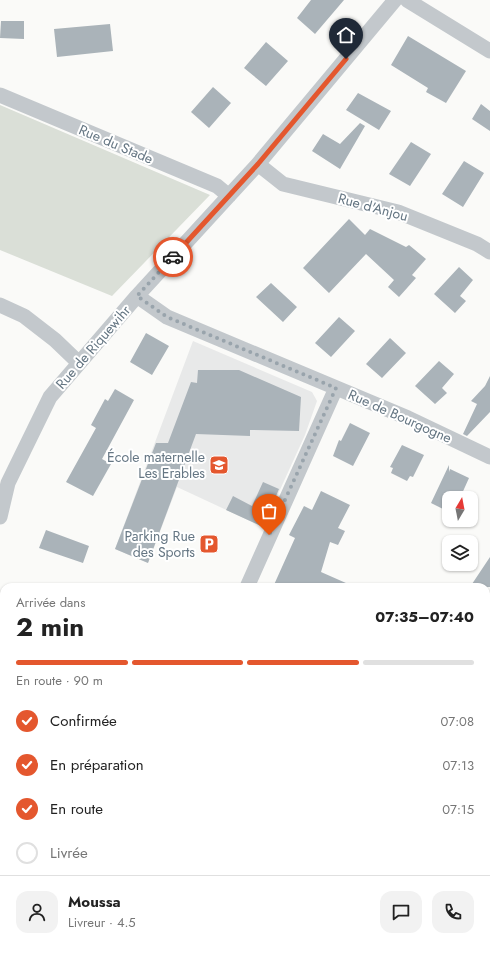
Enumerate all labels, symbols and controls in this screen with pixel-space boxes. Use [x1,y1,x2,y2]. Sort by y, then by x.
pin [329,18,363,59]
icon: home [335,24,357,46]
street label: Rue du Stade [76,119,156,169]
street label: Rue d'Anjou [336,188,410,226]
courier [153,237,193,277]
icon: car [162,246,184,268]
street label: Rue de Riquewihr [51,301,135,393]
street label: Rue de Bourgogne [345,384,455,448]
place label: École maternelle Les Erables [107,447,205,483]
school or university icon: École maternelle Les Erables [208,454,230,476]
north arrow [442,491,478,527]
map controls [442,491,478,571]
pin [252,494,286,535]
icon: bag [258,500,280,522]
place label: Parking Rue des Sports [124,526,195,562]
parking icon: Parking Rue des Sports [198,533,220,555]
button: layers [442,535,478,571]
text: Arrivée dans [16,593,85,612]
text: 07:35–07:40 [375,606,474,628]
text: 2 min [16,608,84,646]
text: En route · 90 m [16,671,103,690]
icon: check [16,710,38,732]
text: Confirmée [50,710,117,732]
text: 07:08 [441,712,474,731]
icon: check [16,754,38,776]
text: En préparation [50,754,144,776]
text: 07:13 [443,756,474,775]
icon: check [16,798,38,820]
text: En route [50,798,103,820]
text: 07:15 [442,800,474,819]
text: Livrée [50,842,88,864]
button: person [16,891,58,933]
text: Moussa [68,891,121,913]
button: chat [380,891,422,933]
button: phone [432,891,474,933]
text: Livreur · 4.5 [68,913,136,932]

